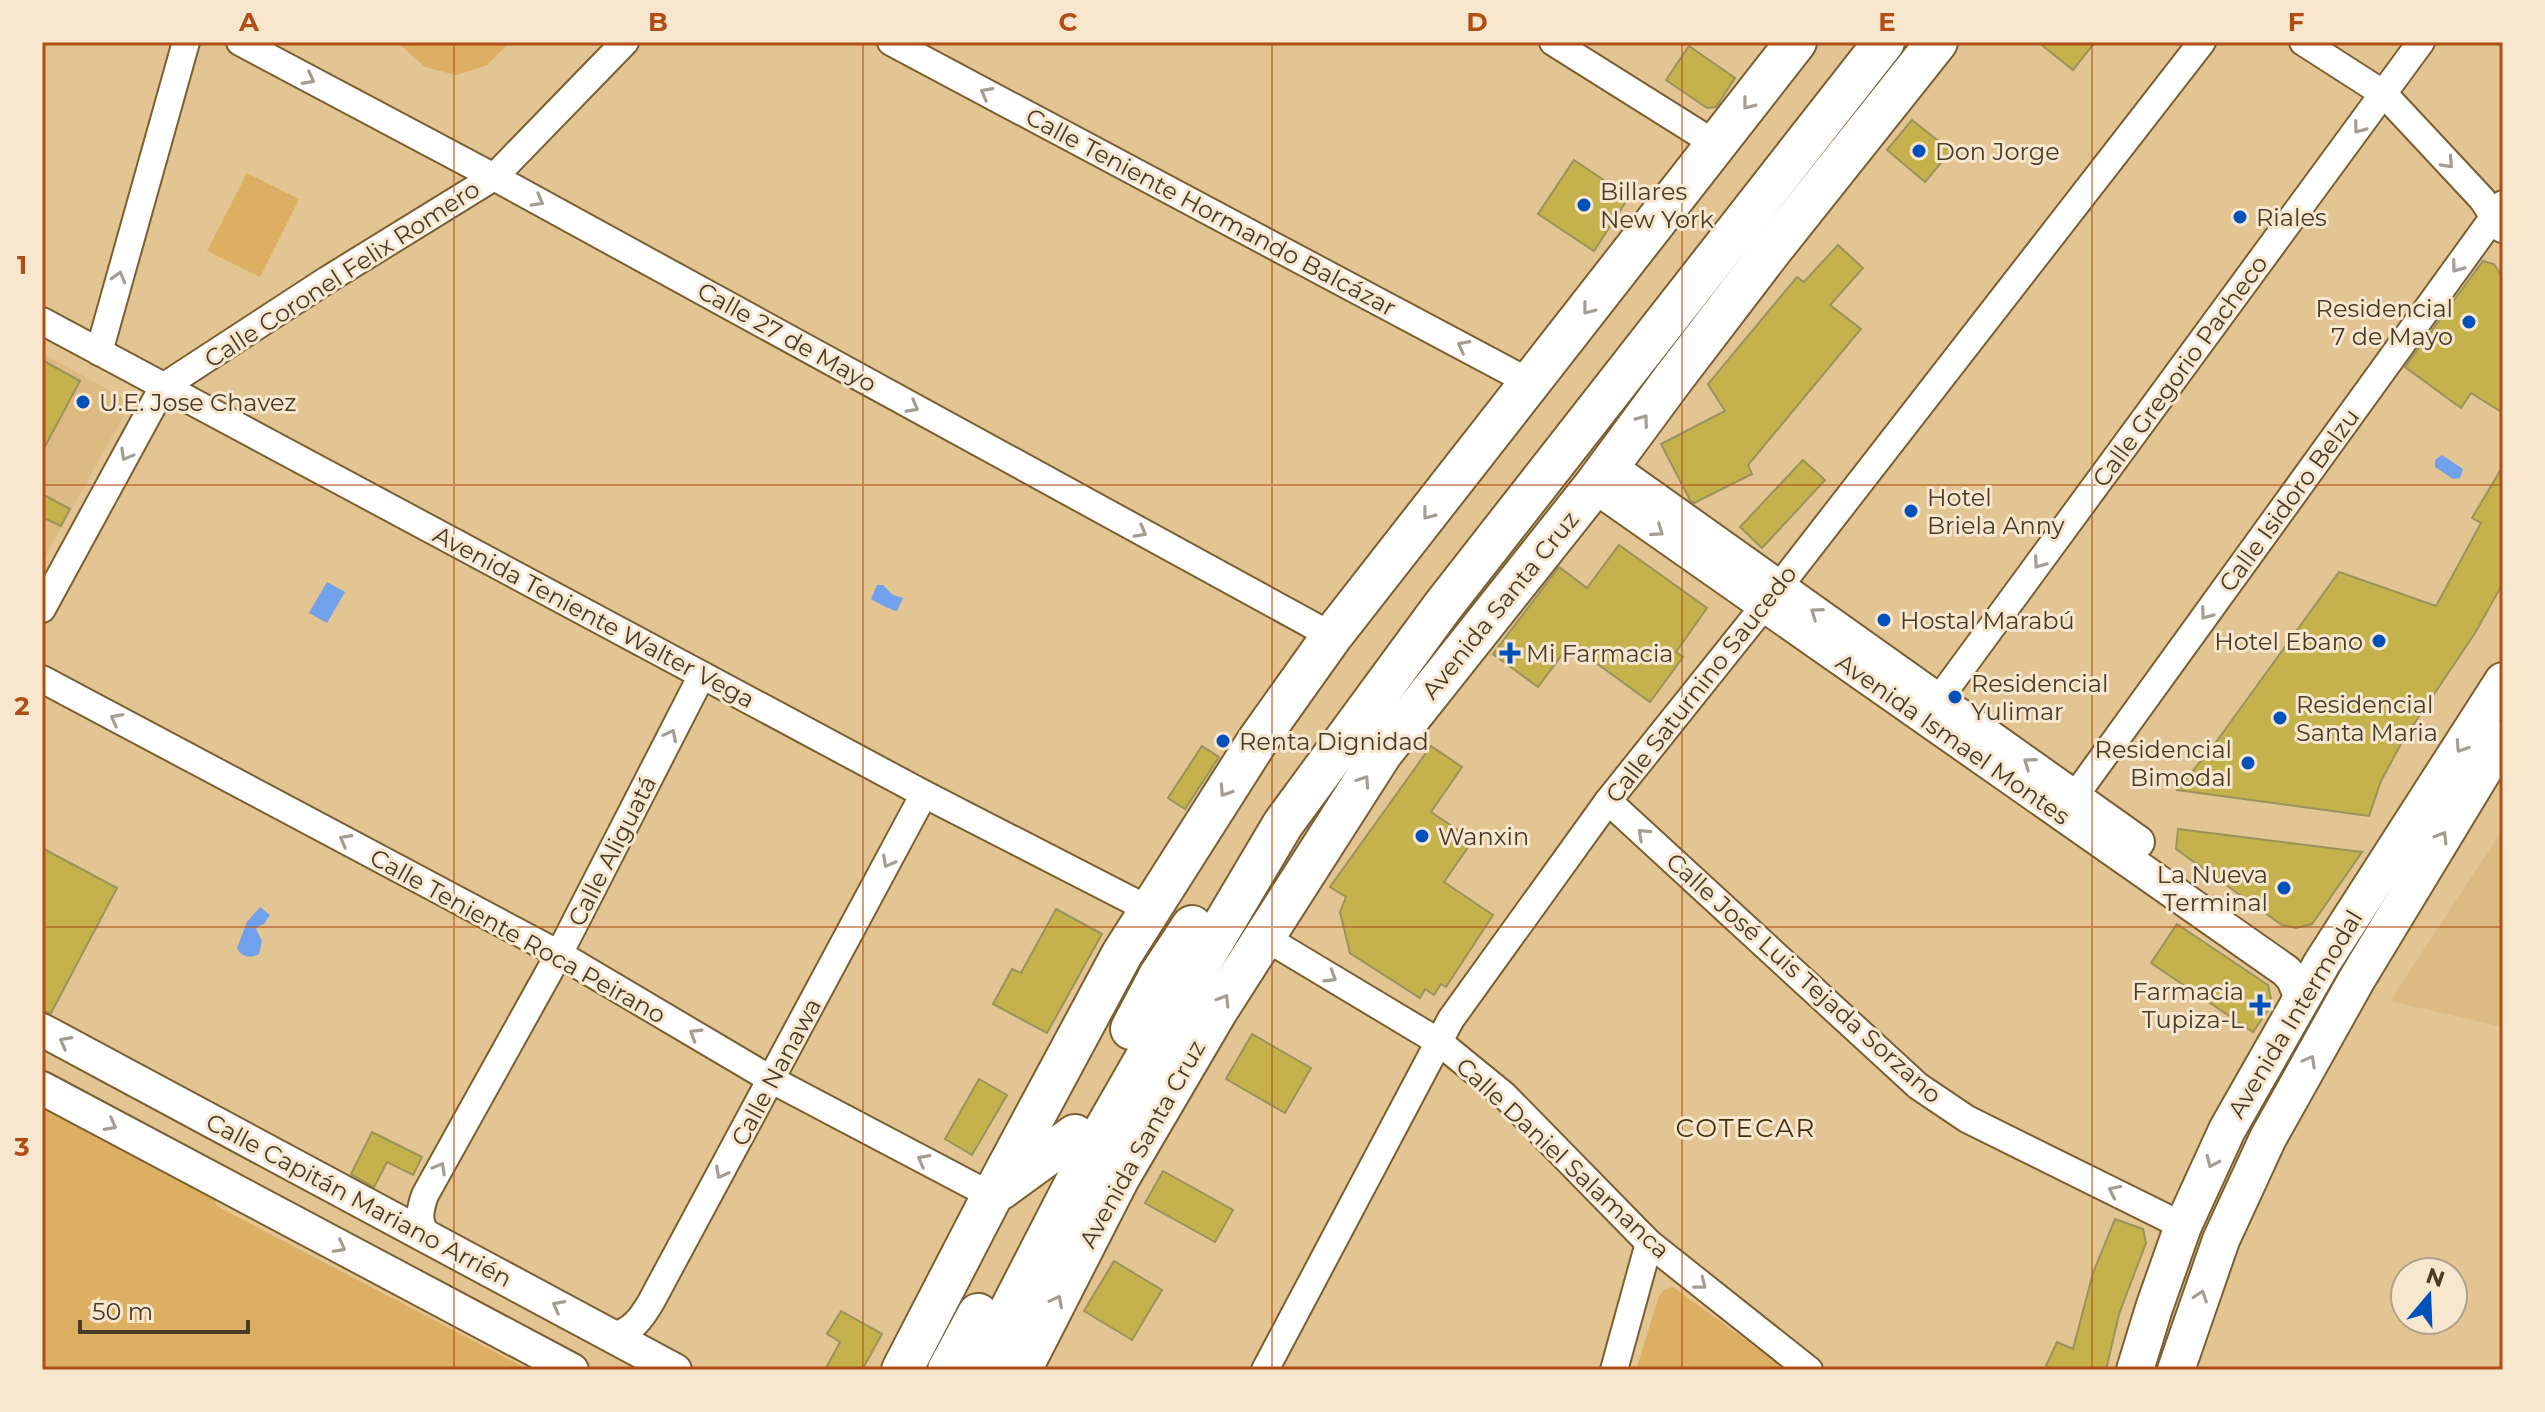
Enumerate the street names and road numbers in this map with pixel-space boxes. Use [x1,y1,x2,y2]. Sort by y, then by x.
street label: Calle Teniente Hormando Balcázar [1021,102,1401,322]
street label: Calle Coronel Felix Romero [199,174,485,374]
street label: Calle Gregorio Pacheco [2086,250,2274,492]
street label: Calle 27 de Mayo [692,276,882,398]
street label: Calle Isidoro Belzu [2213,403,2365,597]
street label: Avenida Santa Cruz [1415,505,1585,705]
street label: Avenida Teniente Walter Vega [428,520,760,714]
street label: Calle Saturnino Saucedo [1599,560,1803,808]
street label: Avenida Ismael Montes [1831,647,2075,831]
street label: Calle Aliguatá [562,771,662,931]
street label: Calle Teniente Roca Peirano [365,842,671,1030]
street label: Calle José Luis Tejada Sorzano [1660,847,1948,1109]
street label: Avenida Intermodal [2221,905,2369,1123]
street label: Calle Nanawa [725,993,827,1151]
street label: Avenida Santa Cruz [1073,1035,1211,1253]
street label: Calle Daniel Salamanca [1450,1051,1676,1265]
street label: Calle Capitán Mariano Arrién [201,1107,517,1293]

